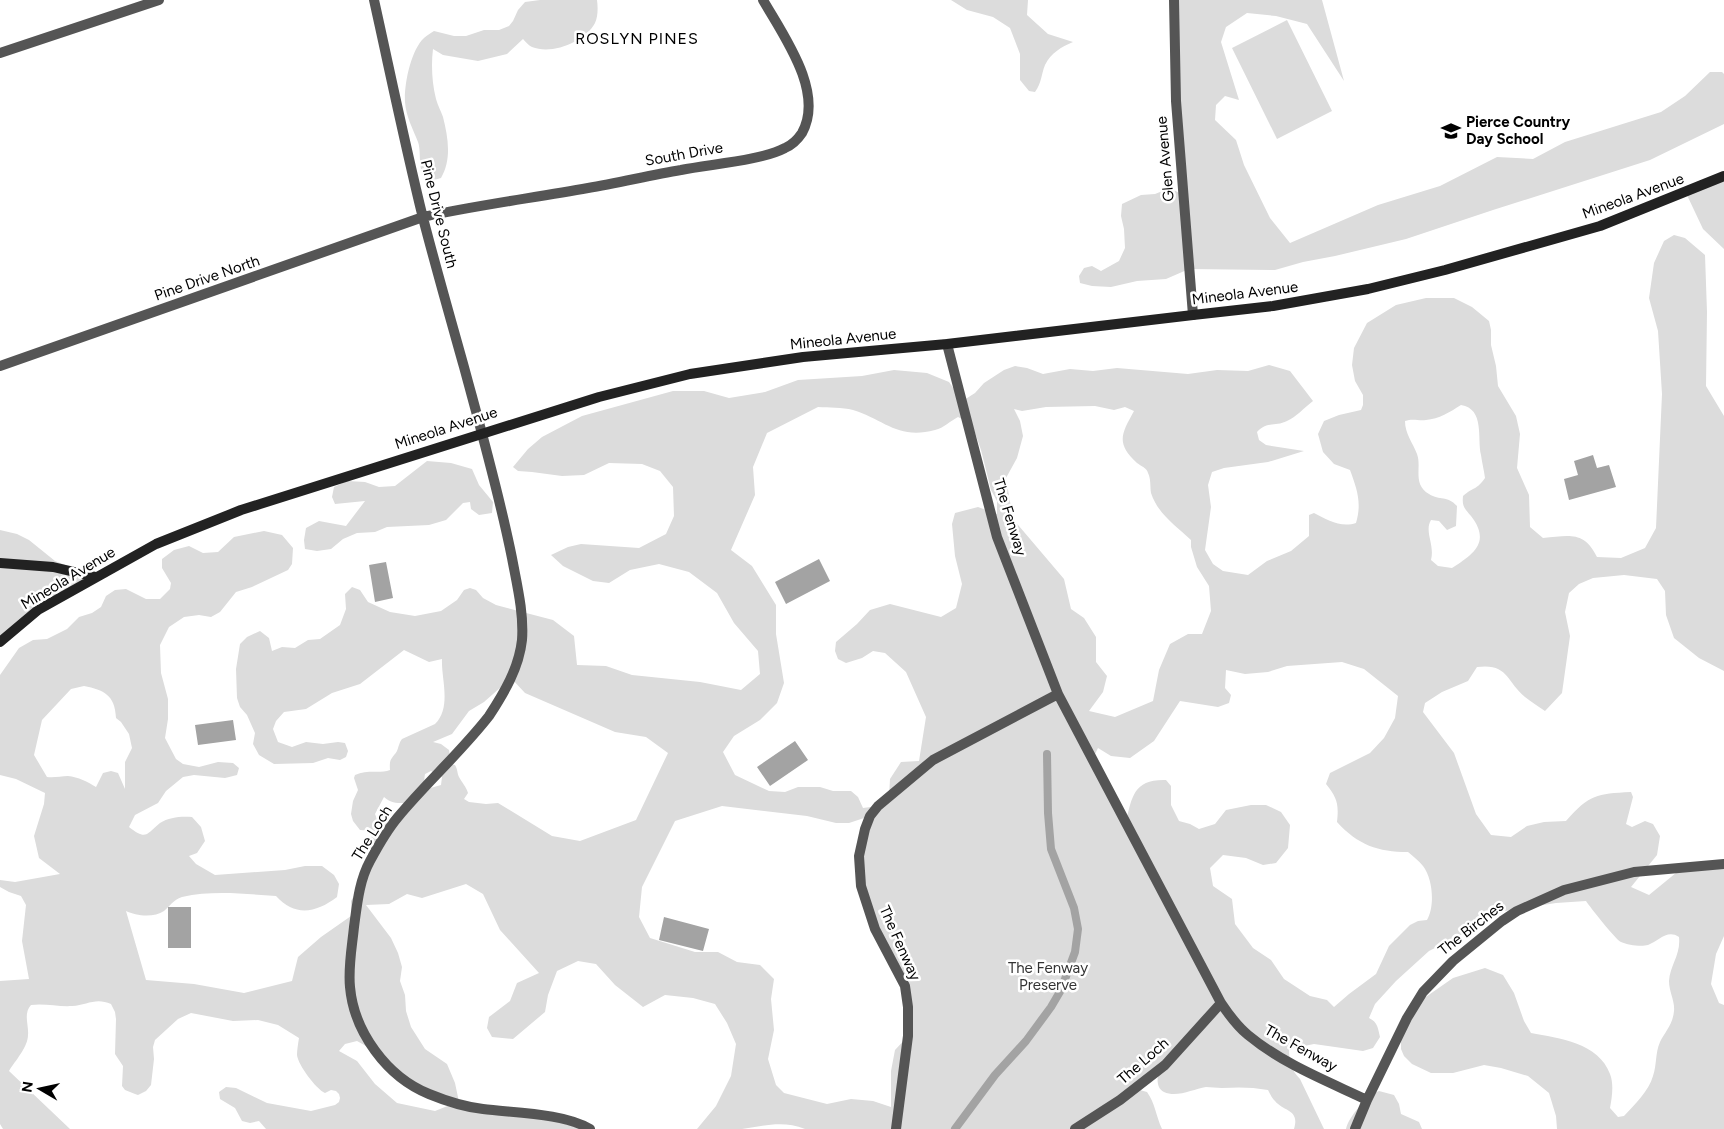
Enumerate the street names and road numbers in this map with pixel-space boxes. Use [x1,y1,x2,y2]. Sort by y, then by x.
street label: Glen Avenue [1152,116,1178,202]
street label: South Drive [644,138,724,170]
street label: Pine Drive South [417,158,461,270]
street label: Mineola Avenue [1580,169,1686,223]
street label: Pine Drive North [152,252,262,304]
street label: Mineola Avenue [1191,278,1299,308]
street label: Mineola Avenue [789,324,897,354]
street label: Mineola Avenue [392,403,500,453]
street label: The Fenway [990,476,1030,558]
street label: Mineola Avenue [18,543,118,613]
street label: The Loch [348,802,396,864]
street label: The Birches [1435,897,1507,959]
street label: The Fenway [875,903,925,983]
street label: The Fenway [1262,1021,1340,1075]
street label: The Loch [1114,1034,1172,1088]

